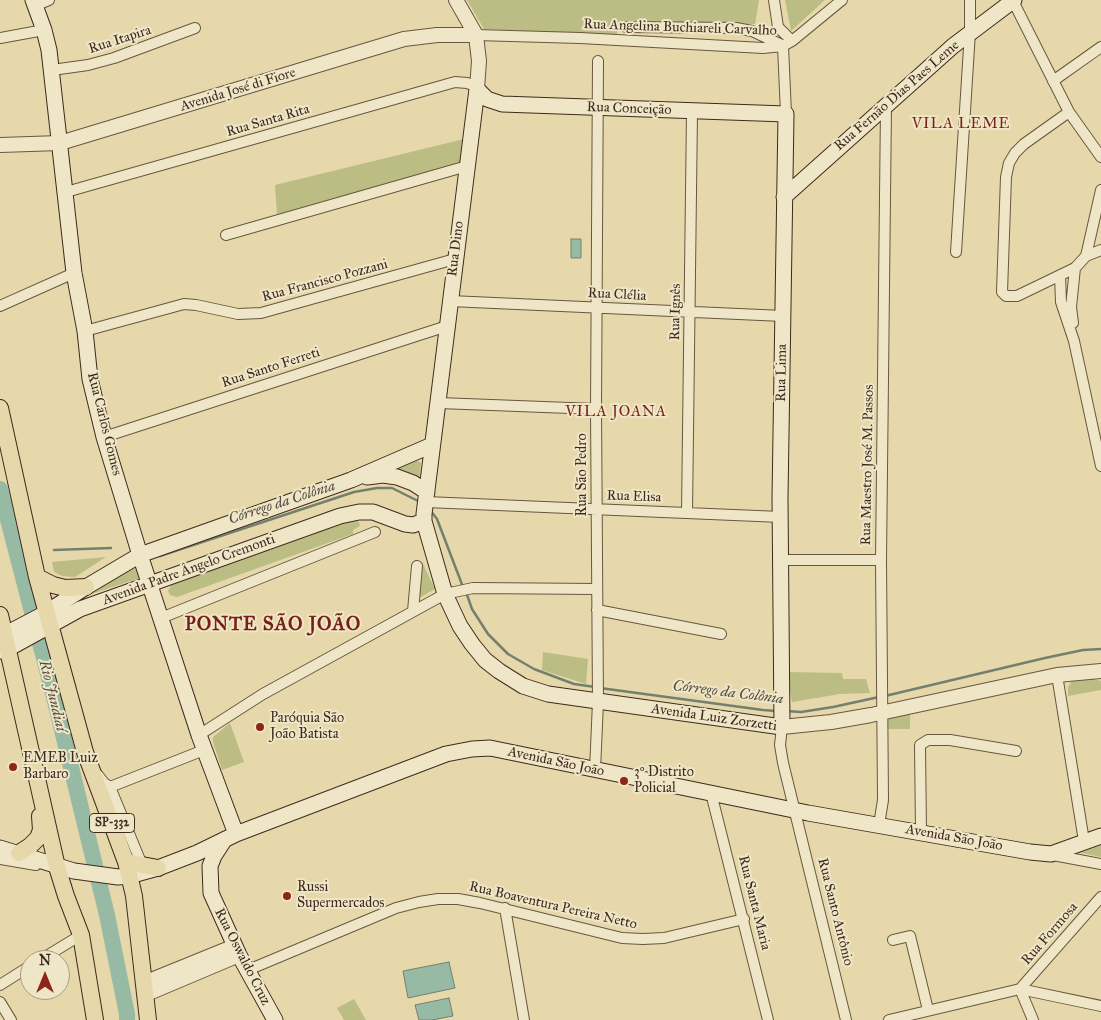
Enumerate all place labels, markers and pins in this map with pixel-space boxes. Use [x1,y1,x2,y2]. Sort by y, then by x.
place label: Paróquia São João Batista [270,711,344,744]
marker: Paróquia São João Batista [254,721,266,733]
place label: EMEB Luiz Barbaro [23,751,98,784]
marker: EMEB Luiz Barbaro [7,761,19,773]
place label: 3º Distrito Policial [634,765,694,798]
marker: 3º Distrito Policial [618,775,630,787]
place label: Russi Supermercados [297,880,384,912]
marker: Russi Supermercados [281,890,293,902]

